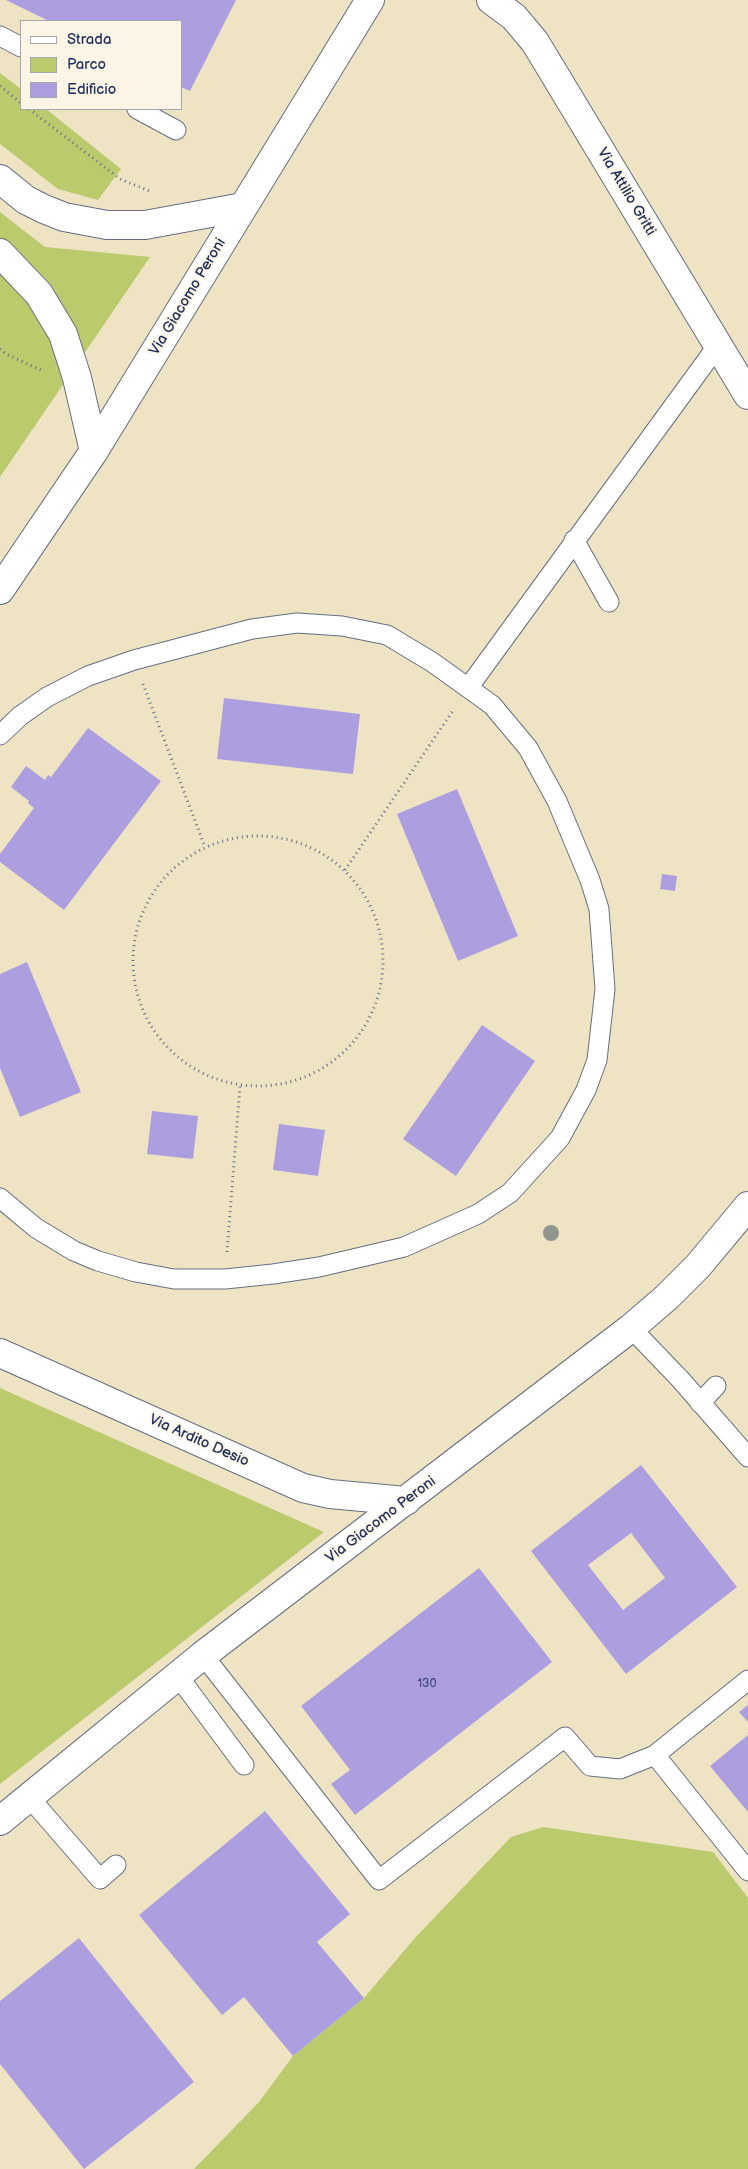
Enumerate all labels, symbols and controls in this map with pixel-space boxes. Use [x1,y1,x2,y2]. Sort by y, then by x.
legend [20,20,182,110]
text: Strada [67,30,111,49]
text: Parco [67,55,106,74]
text: Edificio [67,80,116,99]
street label: Via Attilio Gritti [593,145,659,239]
street label: Via Giacomo Peroni [146,235,230,359]
street label: Via Ardito Desio [146,1411,252,1471]
street label: Via Giacomo Peroni [322,1473,440,1567]
house number: 130 [417,1677,437,1691]

